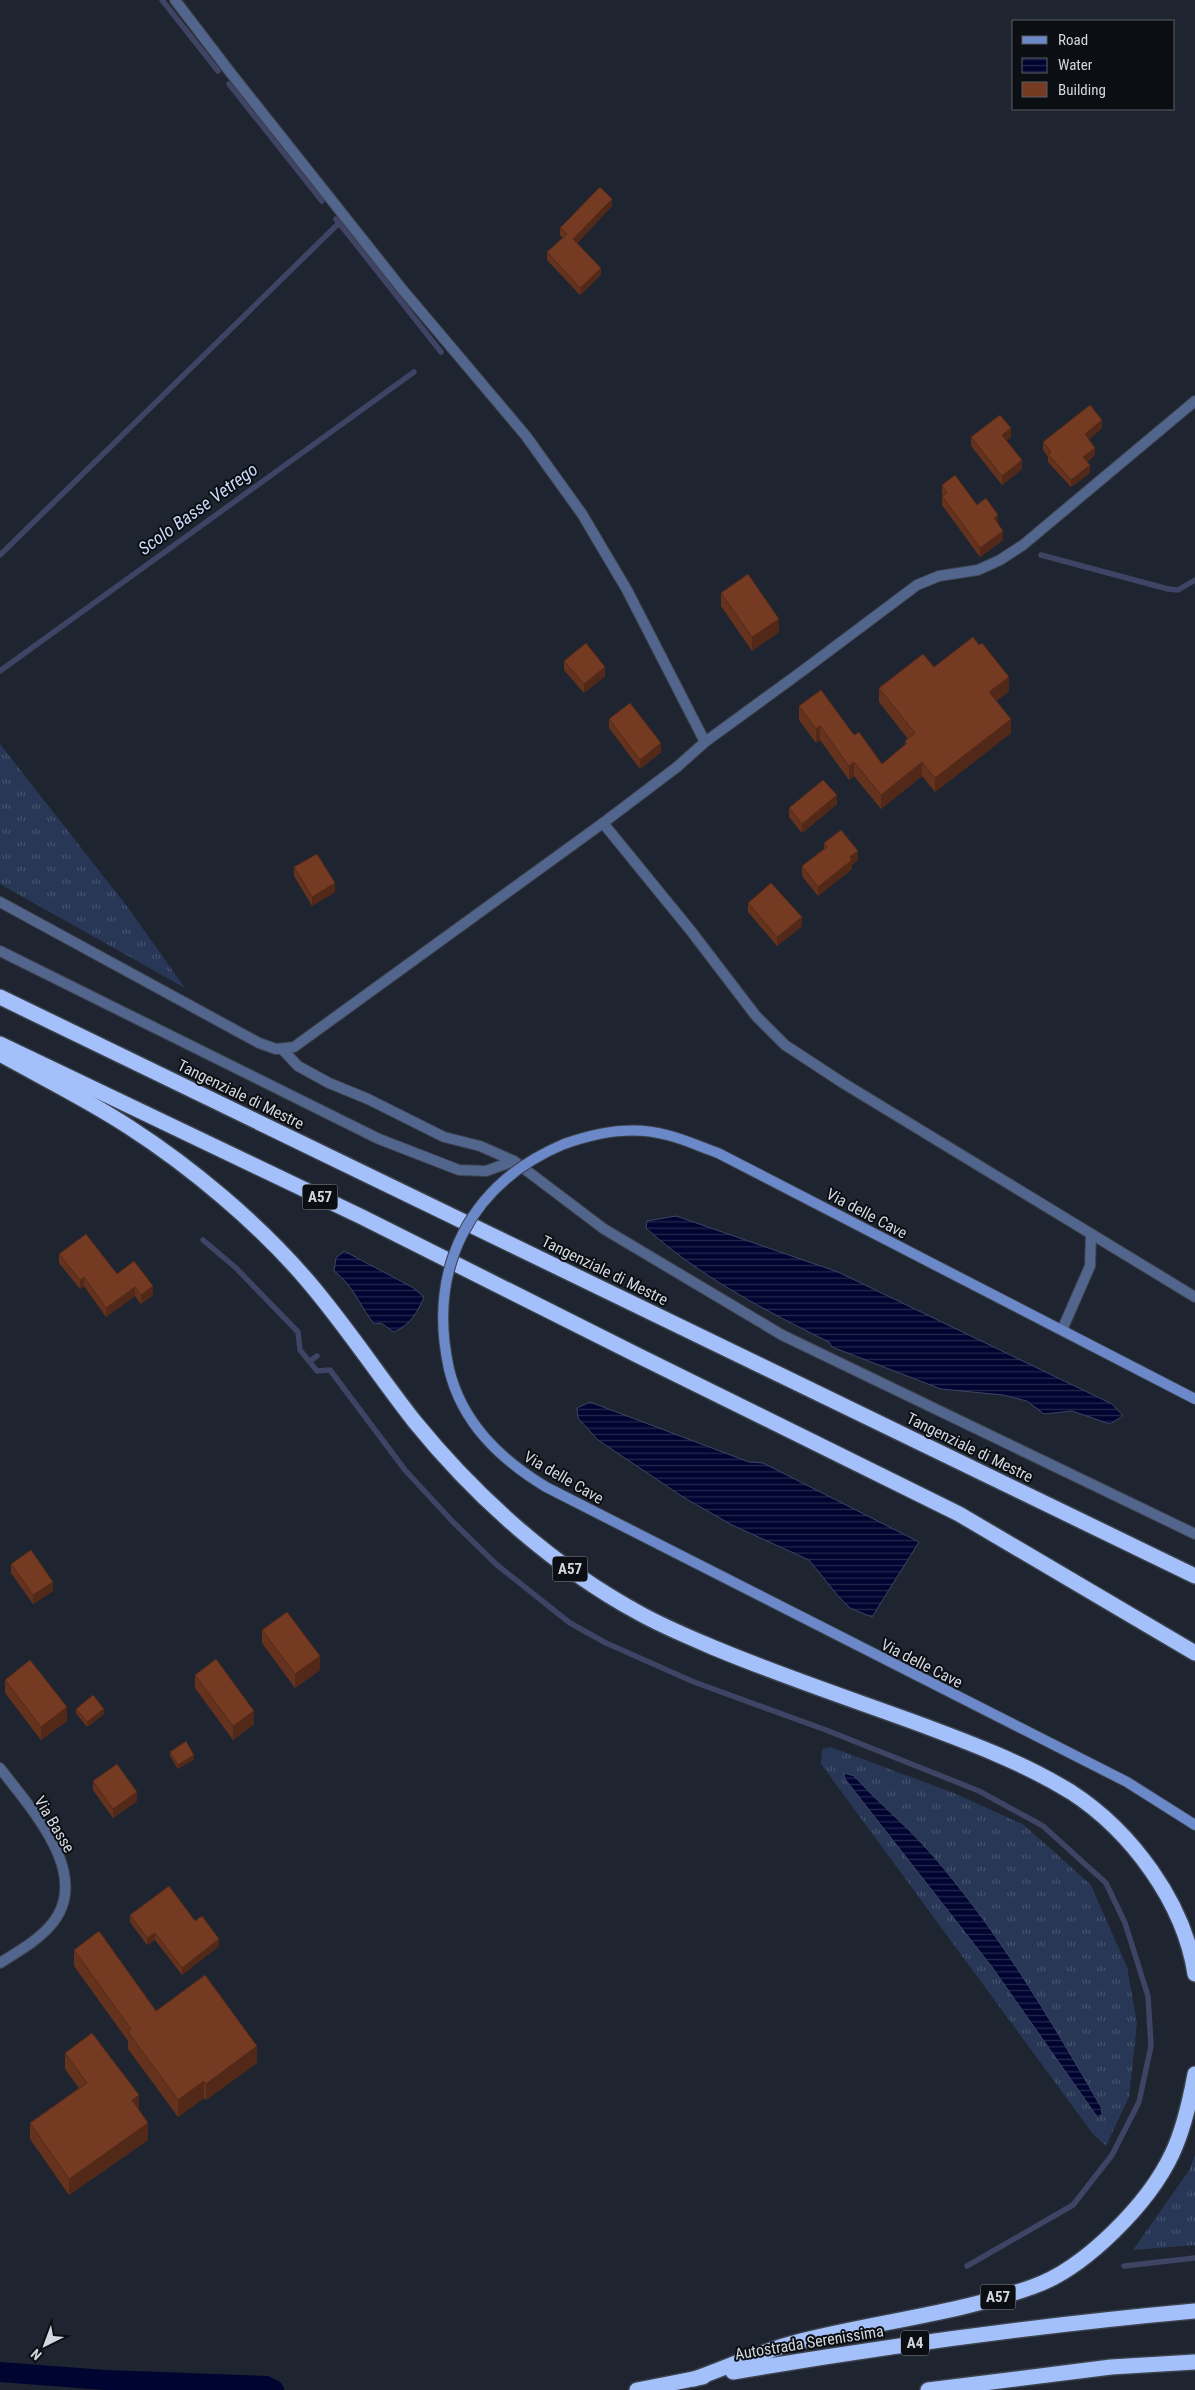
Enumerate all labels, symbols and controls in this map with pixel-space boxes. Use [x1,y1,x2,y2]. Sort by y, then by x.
legend [1012,20,1175,110]
text: Road [1058,31,1088,49]
text: Water [1058,56,1093,74]
text: Building [1058,81,1106,99]
water label: Scolo Basse Vetrego [134,458,261,559]
street label: Tangenziale di Mestre [174,1056,307,1133]
road number: A57 [302,1184,338,1210]
street label: Via delle Cave [823,1184,910,1243]
street label: Tangenziale di Mestre [538,1232,671,1309]
street label: Tangenziale di Mestre [903,1409,1036,1486]
street label: Via delle Cave [521,1447,607,1508]
road number: A57 [552,1556,588,1582]
street label: Via delle Cave [878,1635,966,1692]
street label: Via Basse [30,1793,79,1856]
road number: A57 [980,2284,1016,2310]
north arrow [20,2320,70,2370]
street label: Autostrada Serenissima [733,2321,885,2364]
road number: A4 [901,2330,929,2356]
text: N [28,2346,45,2363]

